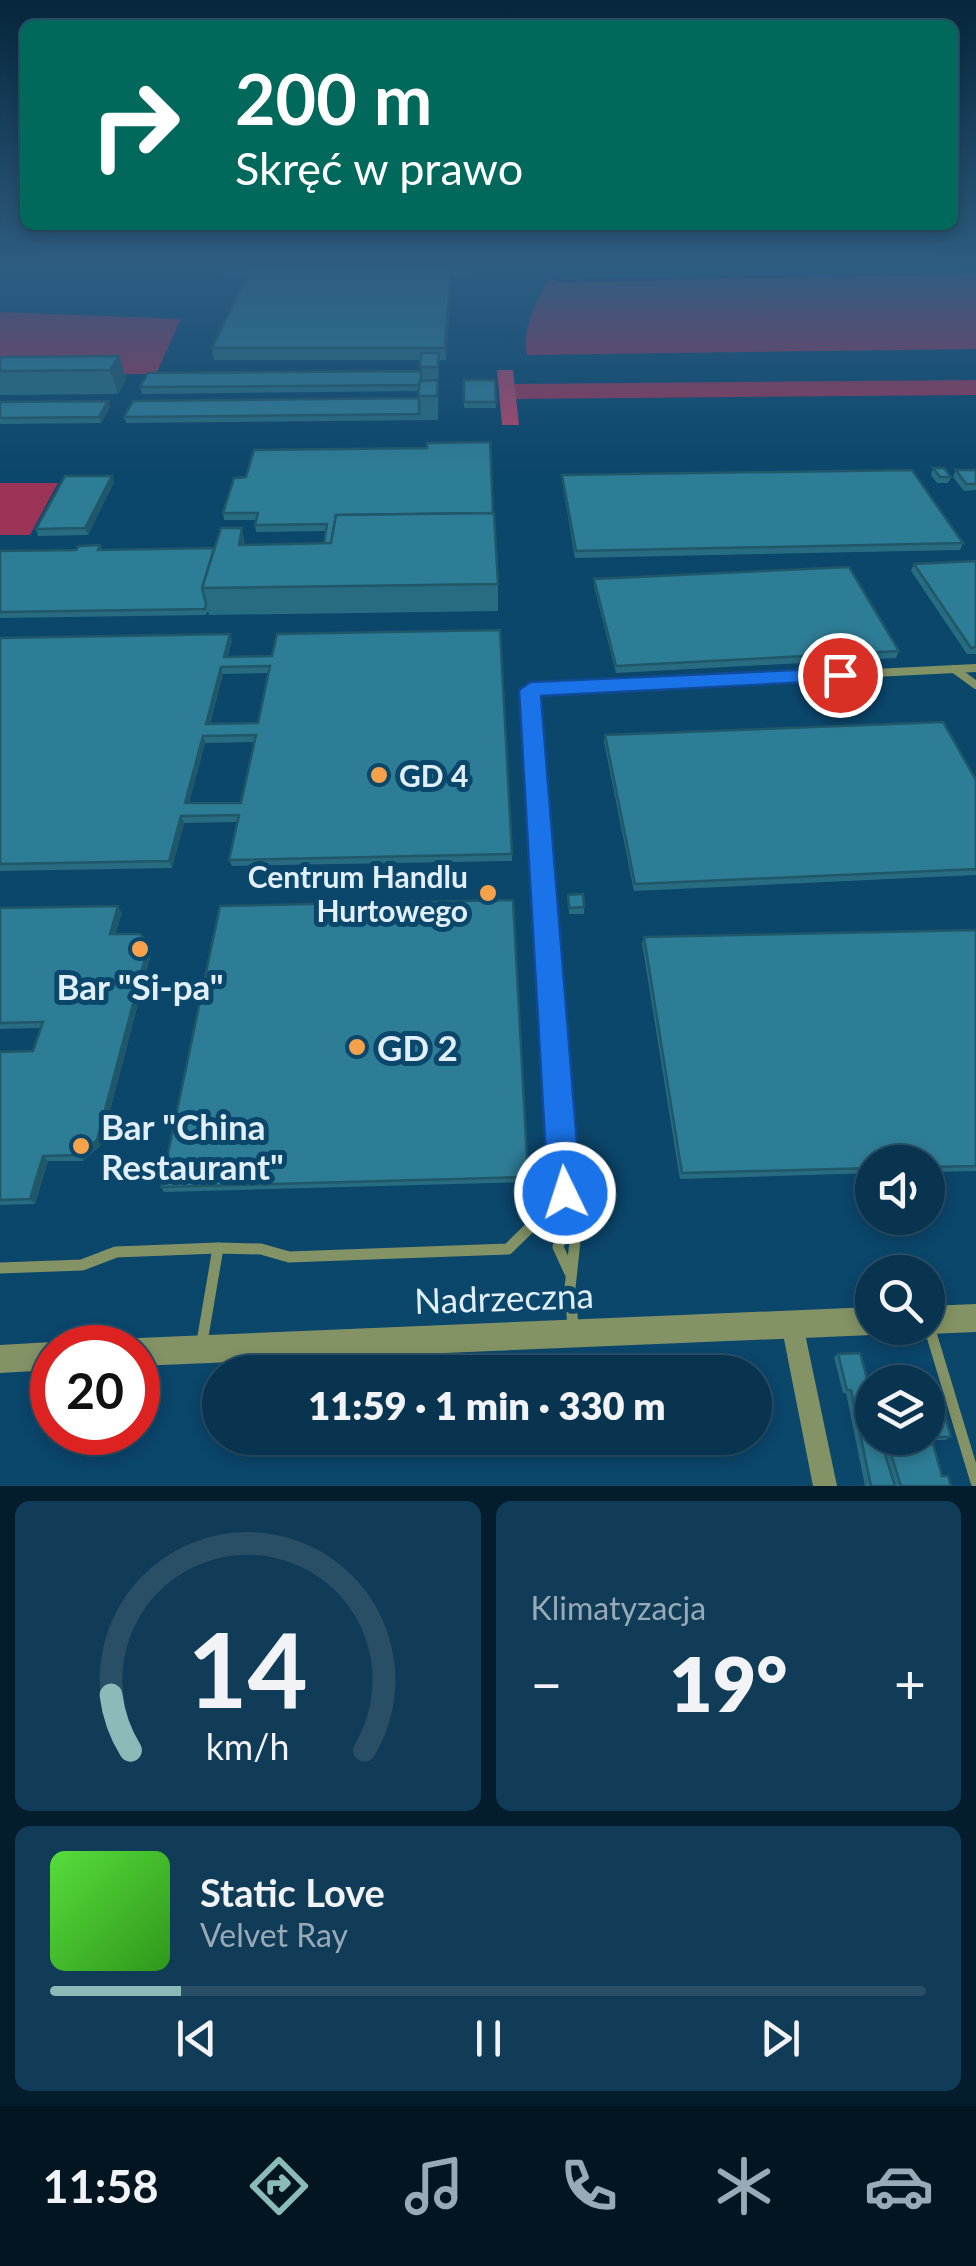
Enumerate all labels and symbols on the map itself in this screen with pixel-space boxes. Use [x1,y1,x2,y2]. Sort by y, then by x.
pin [798,633,883,718]
place label: GD 4 [399,757,468,793]
marker: GD 4 [368,764,390,786]
place label: Centrum Handlu Hurtowego [248,858,468,928]
marker: Centrum Handlu Hurtowego [477,882,499,904]
marker: Bar "Si-pa" [129,938,151,960]
place label: Bar "Si-pa" [56,965,224,1007]
place label: GD 2 [377,1026,458,1068]
marker: GD 2 [346,1036,368,1058]
place label: Bar "China Restaurant" [101,1105,284,1187]
marker: Bar "China Restaurant" [70,1135,92,1157]
position arrow [513,1141,617,1245]
street label: Nadrzeczna [414,1273,594,1321]
speed limit sign: 20 [30,1325,160,1455]

